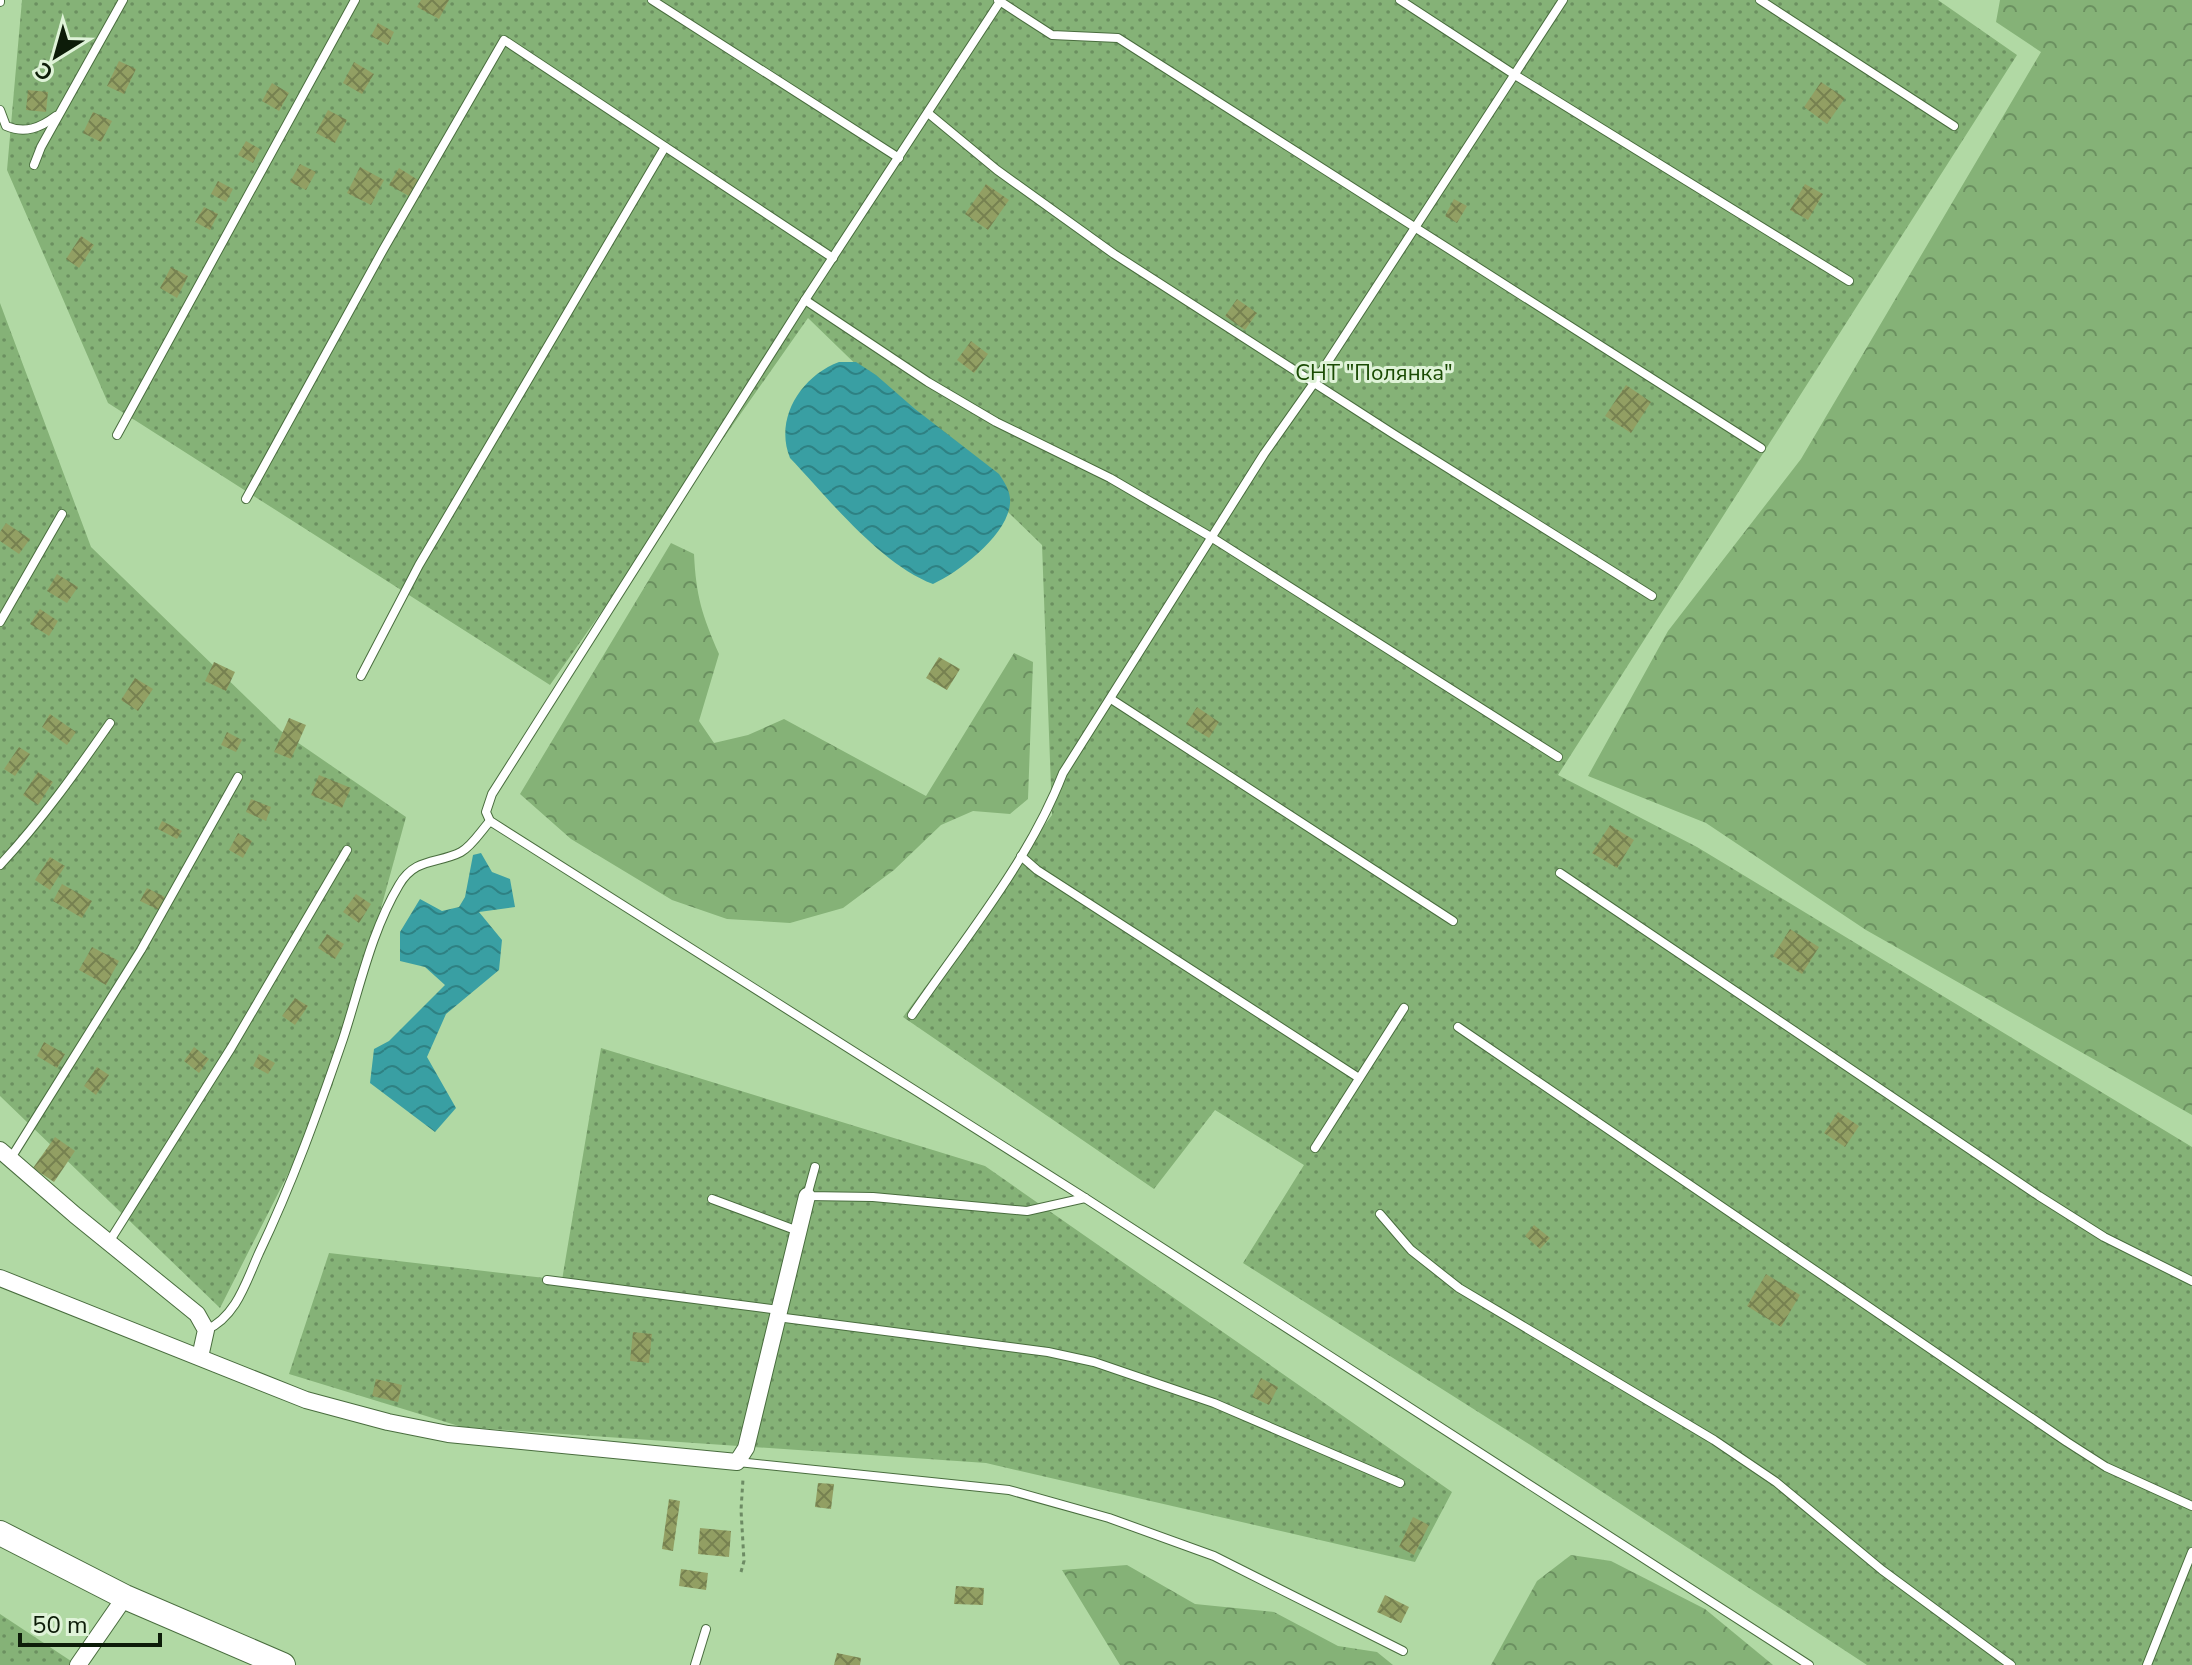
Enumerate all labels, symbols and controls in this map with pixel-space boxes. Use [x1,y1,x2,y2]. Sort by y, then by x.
north arrow [16,16,96,96]
text: С [30,55,60,88]
park label: СНТ "Полянка" [1295,358,1453,388]
scale bar [20,1597,160,1647]
text: 50 m [32,1609,88,1641]

